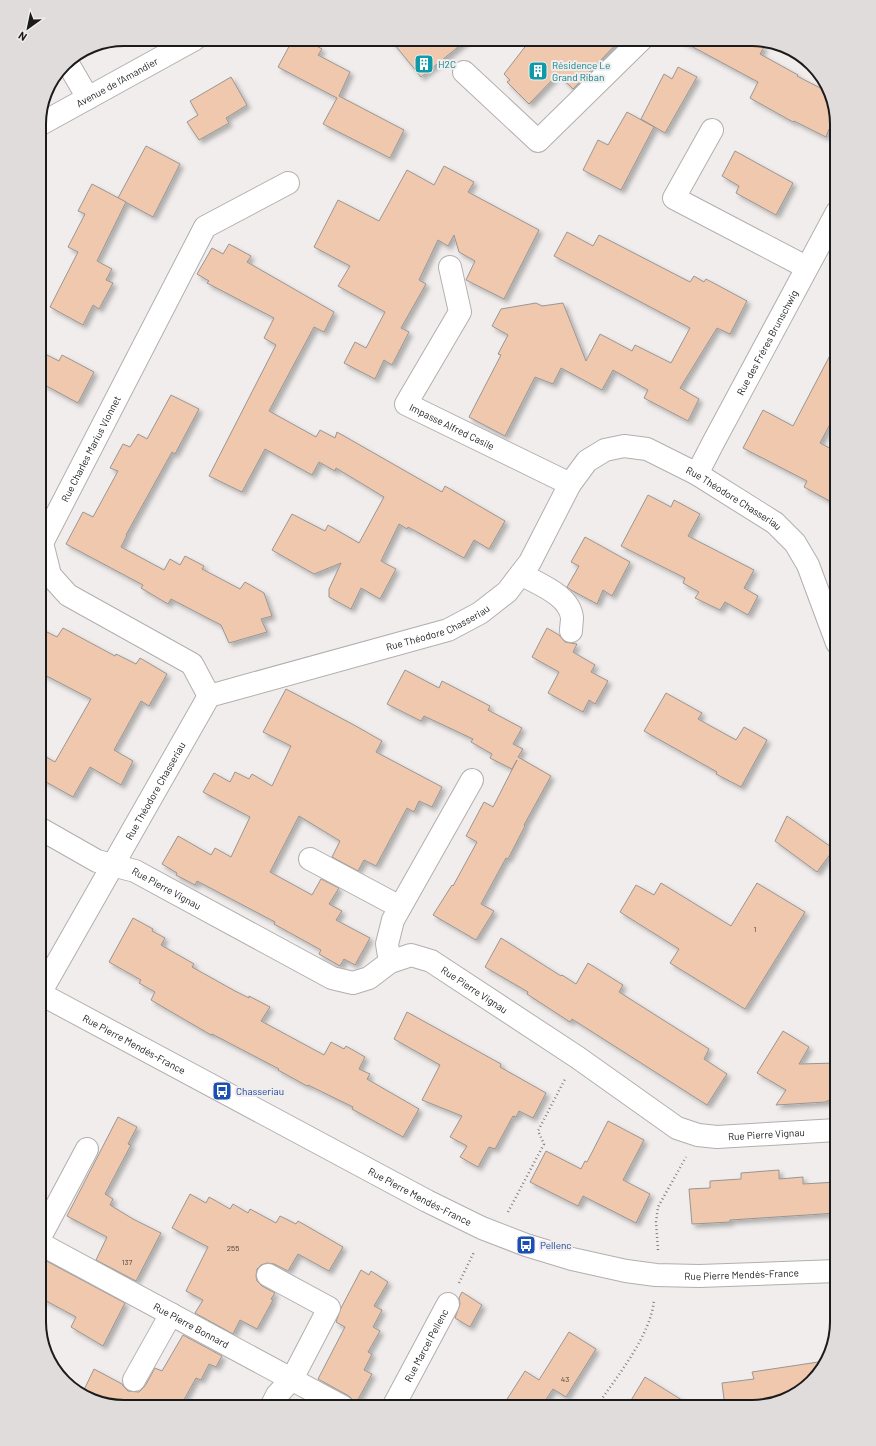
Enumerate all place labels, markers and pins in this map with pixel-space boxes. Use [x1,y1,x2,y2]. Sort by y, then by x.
building icon: H2C [413,53,435,75]
place label: H2C [438,58,456,70]
place label: Résidence Le Grand Riban [552,59,610,83]
building icon: Résidence Le Grand Riban [527,60,549,82]
bus stop icon: Chasseriau [211,1080,233,1102]
place label: Chasseriau [236,1085,284,1097]
bus stop icon: Pellenc [515,1234,537,1256]
place label: Pellenc [540,1239,572,1251]

